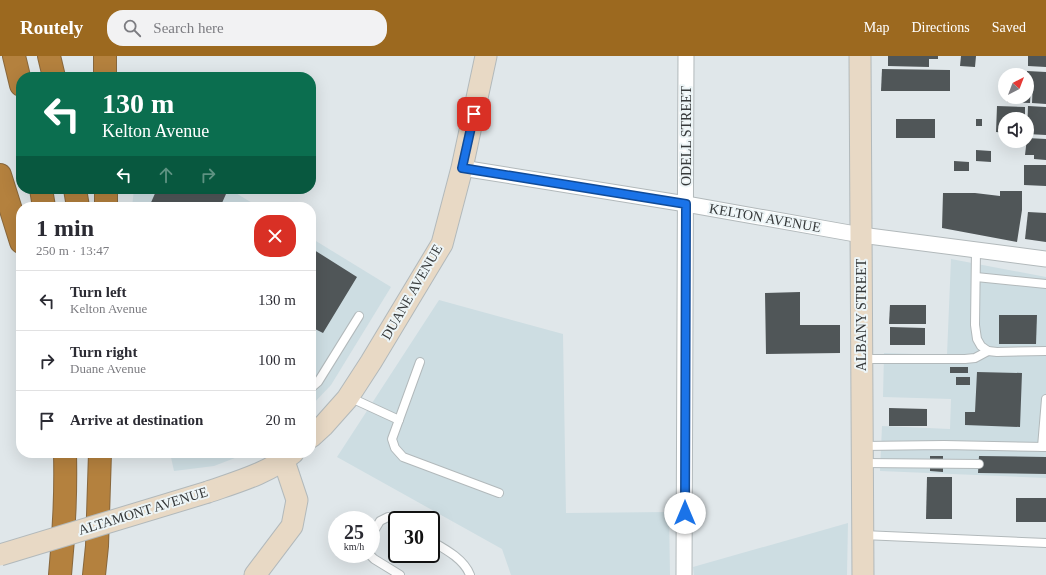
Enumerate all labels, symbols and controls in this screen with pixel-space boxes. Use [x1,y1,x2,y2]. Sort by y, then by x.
search box [107,10,387,46]
text: Routely [20,17,83,38]
icon: search [121,17,143,39]
text: Search here [153,20,224,36]
text: Map [864,20,889,35]
text: Directions [911,20,970,35]
text: Saved [992,20,1026,35]
north arrow [998,68,1034,104]
map controls [998,68,1034,148]
street label: ODELL STREET [679,85,694,186]
icon: left [36,88,88,140]
text: 130 m [102,88,174,119]
pin [457,97,491,131]
icon: arrive [463,103,485,125]
button: sound [998,112,1034,148]
text: Kelton Avenue [102,121,209,141]
icon: left [113,164,135,186]
icon: ahead [155,164,177,186]
icon: right [197,164,219,186]
street label: KELTON AVENUE [708,201,822,235]
text: 1 min [36,215,94,241]
button: close [254,215,296,257]
street label: DUANE AVENUE [379,242,445,342]
text: 250 m · 13:47 [36,243,109,258]
street label: ALBANY STREET [854,258,869,371]
text: Turn left [70,284,127,300]
icon: left [36,290,58,312]
text: 130 m [258,292,296,308]
text: Kelton Avenue [70,301,147,316]
text: Turn right [70,344,137,360]
icon: right [36,350,58,372]
text: 100 m [258,352,296,368]
text: Duane Avenue [70,361,146,376]
icon: arrive [36,410,58,432]
text: Arrive at destination [70,412,203,428]
text: 20 m [266,412,296,428]
street label: ALTAMONT AVENUE [77,484,209,538]
position arrow [664,492,706,534]
speed limit sign: 30 [388,511,440,563]
text: 25 [344,521,364,543]
text: km/h [344,541,364,552]

